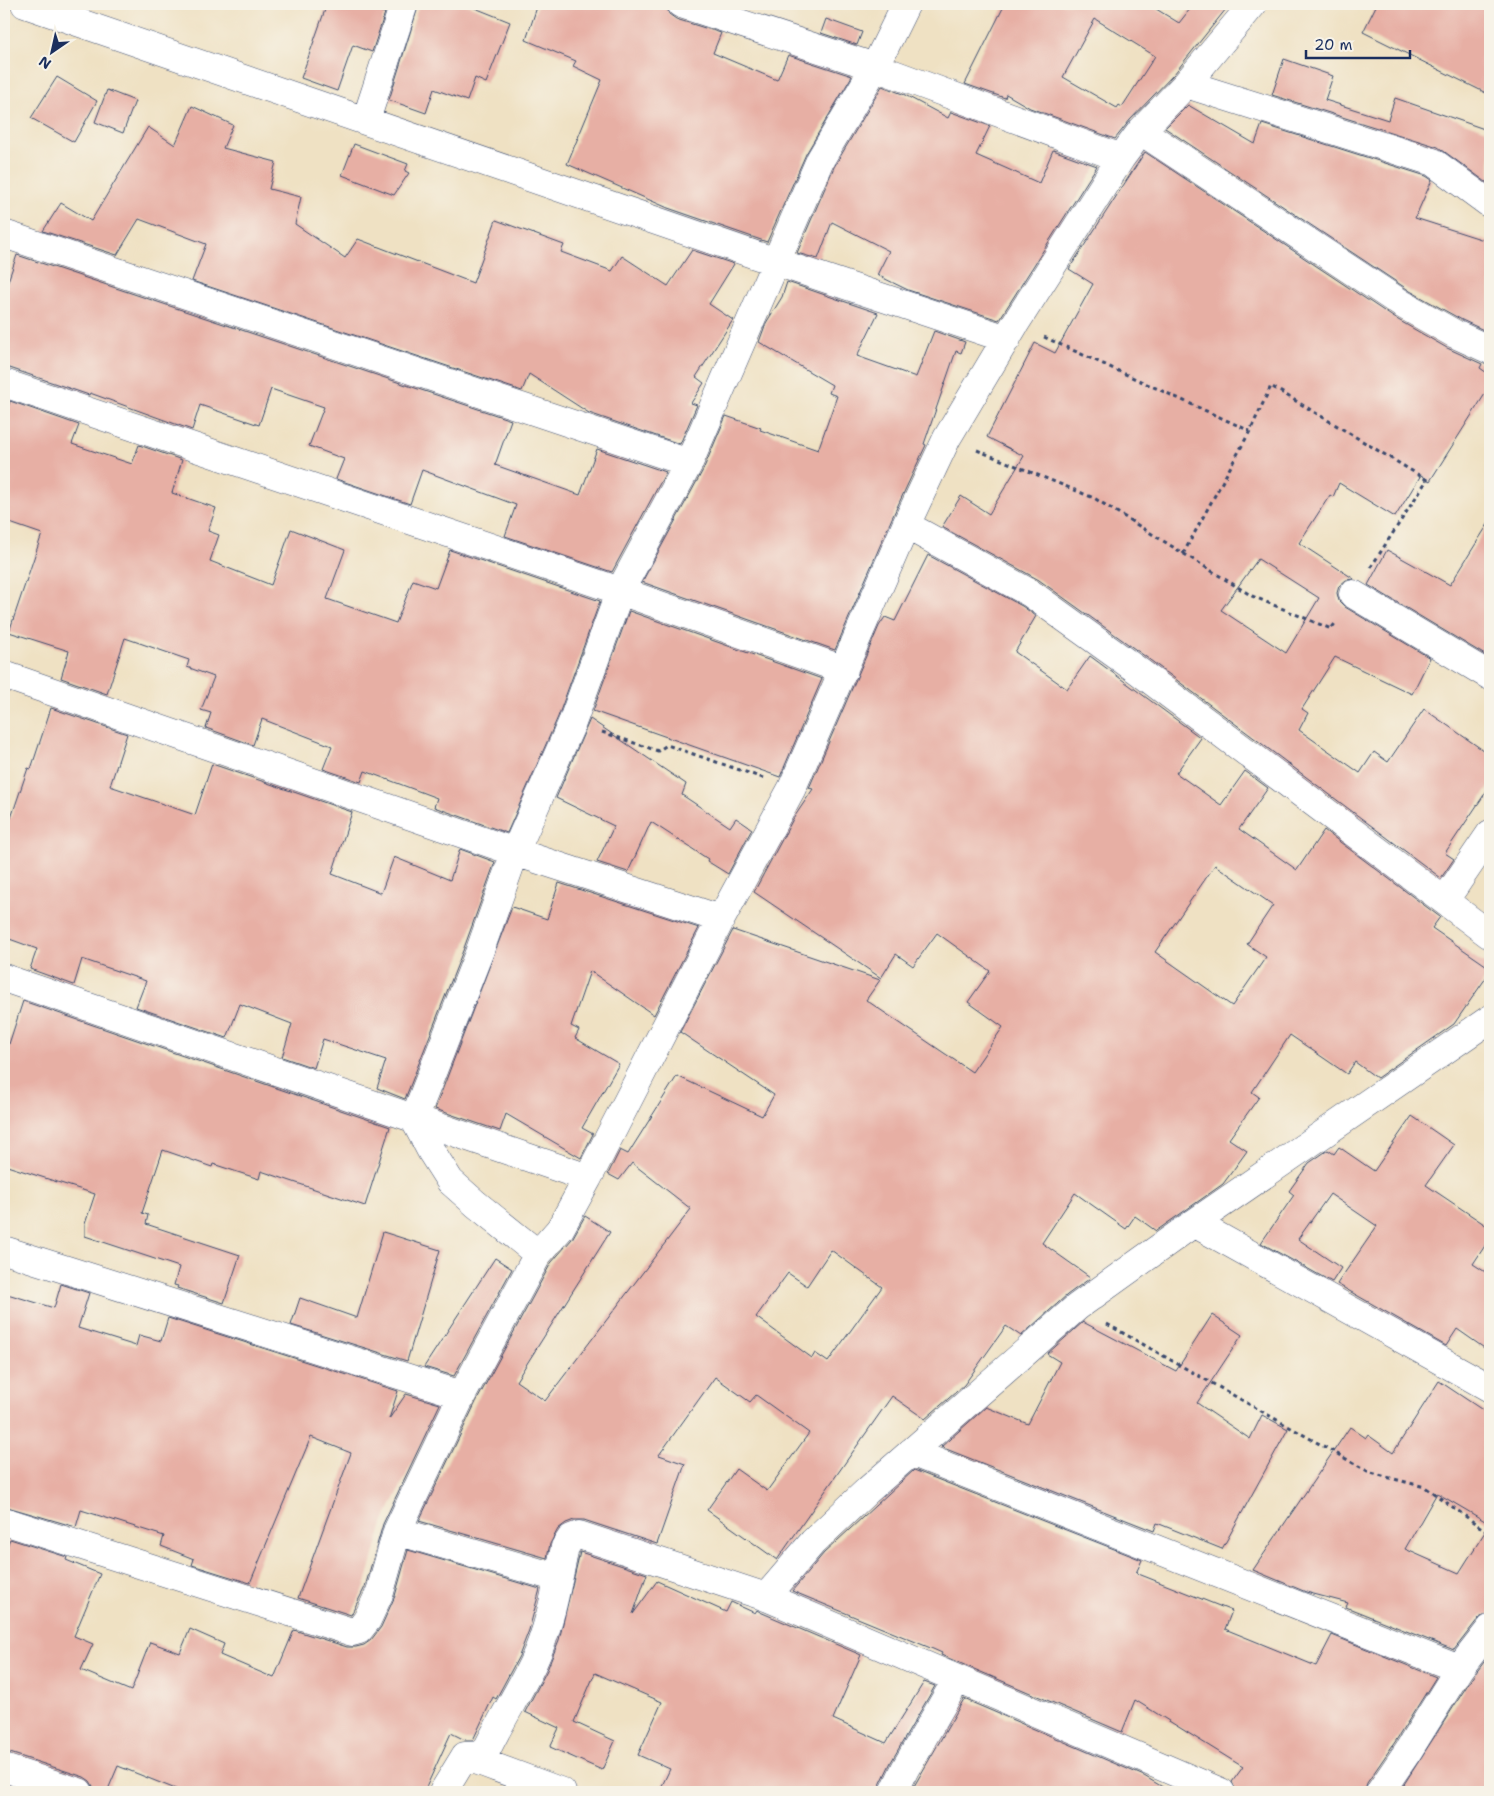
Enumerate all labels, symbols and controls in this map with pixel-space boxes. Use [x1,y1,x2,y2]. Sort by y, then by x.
north arrow [28,28,78,78]
scale bar [1306,28,1410,60]
text: 20 m [1314,35,1353,55]
text: N [35,52,54,73]

